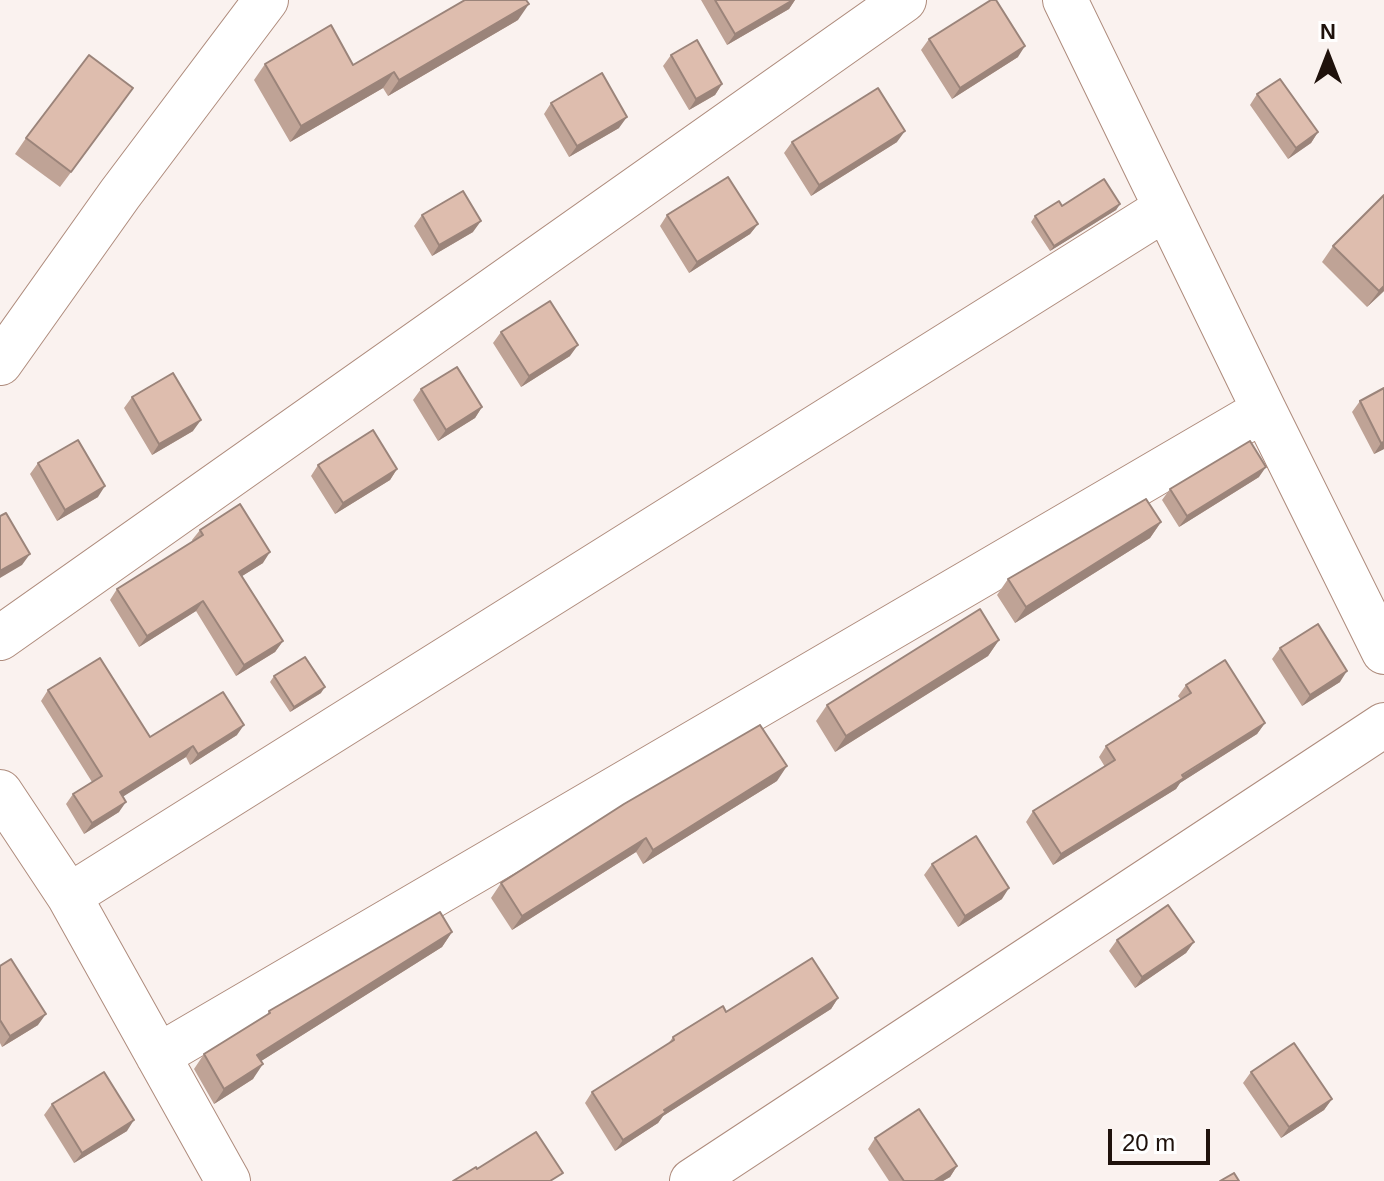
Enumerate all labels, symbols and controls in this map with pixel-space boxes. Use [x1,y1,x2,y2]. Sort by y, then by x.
north arrow [1288,16,1368,96]
text: N [1320,19,1336,44]
scale bar [1112,1113,1214,1163]
text: 20 m [1122,1129,1175,1156]

